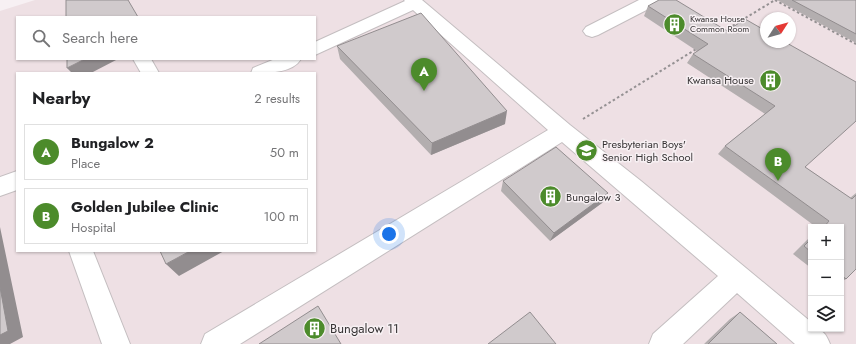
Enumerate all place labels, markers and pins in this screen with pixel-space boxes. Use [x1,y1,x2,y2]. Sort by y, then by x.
building icon: Kwansa House Common Room [662,11,688,37]
place label: Kwansa House Common Room [690,12,749,35]
pin: A [411,58,437,91]
building icon: Kwansa House [757,67,783,93]
place label: Kwansa House [687,72,754,88]
place label: Presbyterian Boys' Senior High School [602,136,693,165]
school or university icon: Presbyterian Boys' Senior High School [573,137,599,163]
pin: B [765,148,791,181]
building icon: Bungalow 3 [538,184,564,210]
place label: Bungalow 3 [566,189,620,205]
building icon: Bungalow 11 [301,315,327,341]
place label: Bungalow 11 [330,319,399,338]

